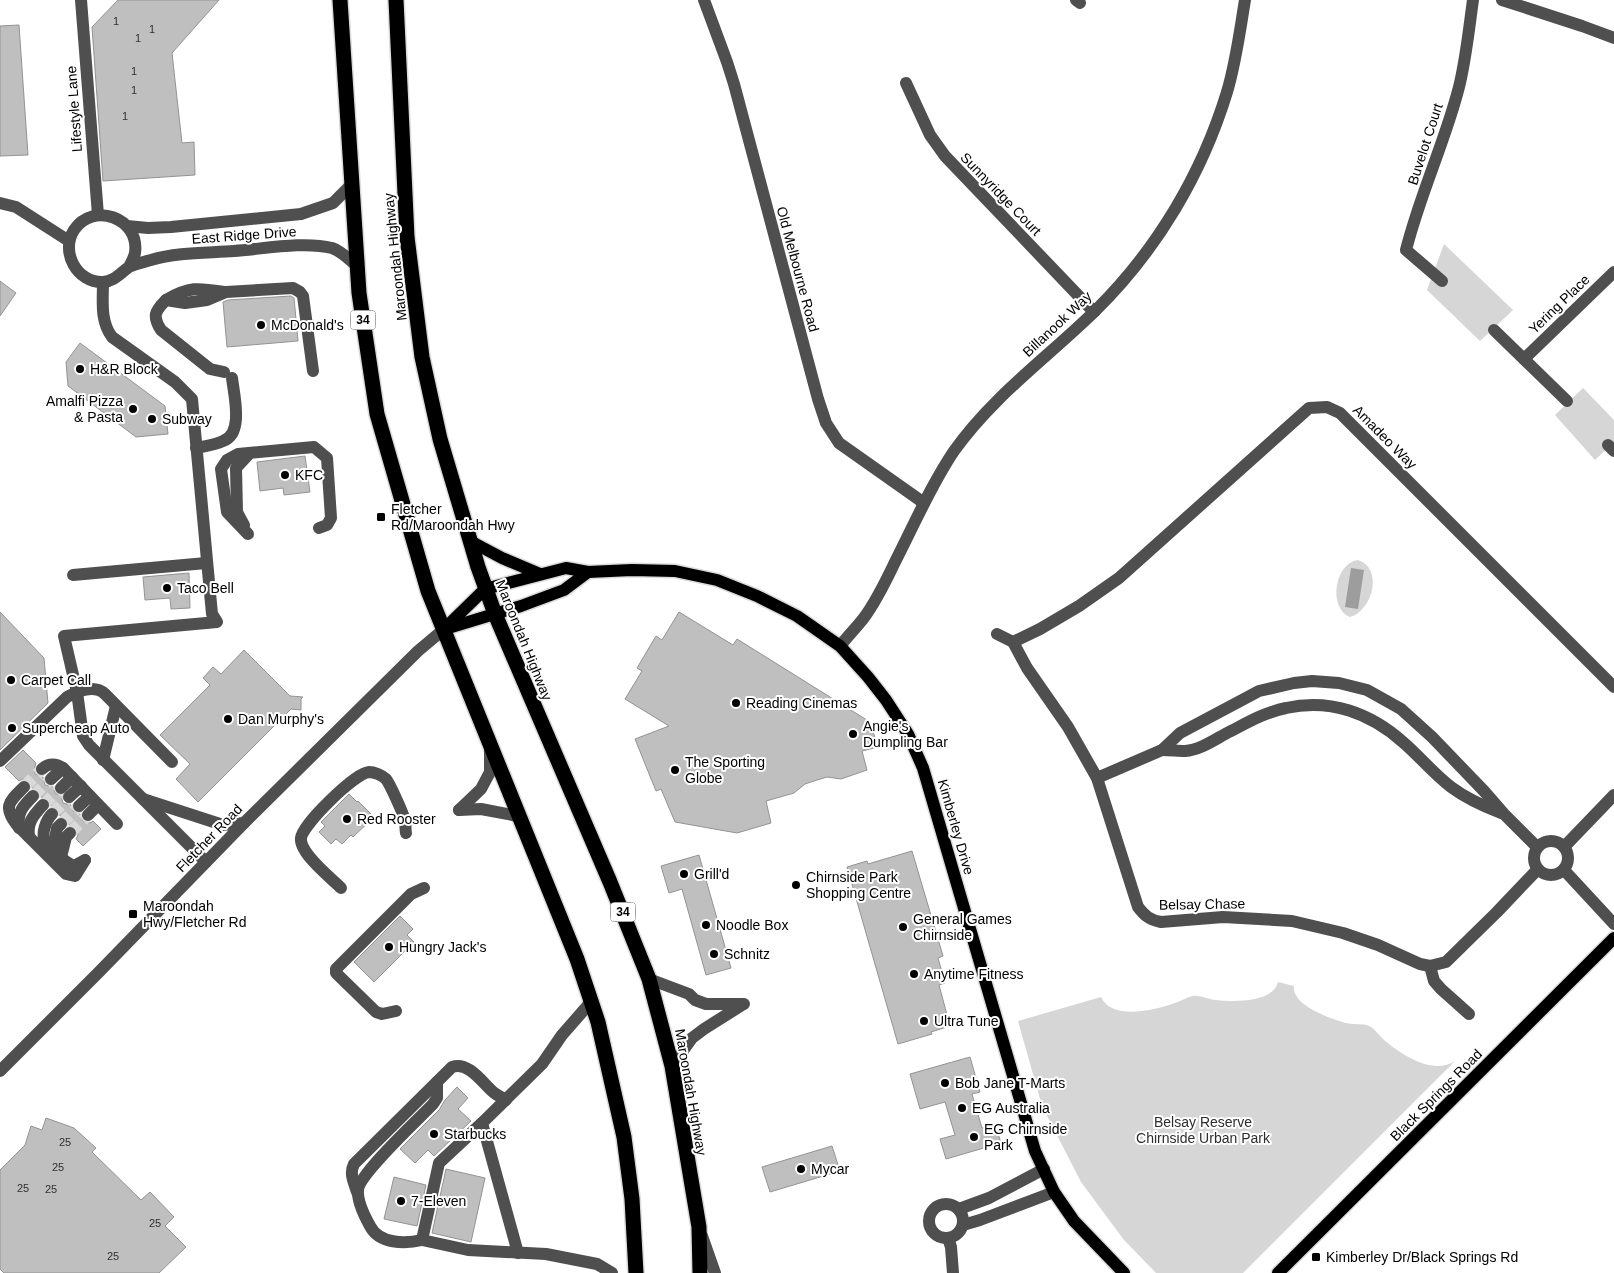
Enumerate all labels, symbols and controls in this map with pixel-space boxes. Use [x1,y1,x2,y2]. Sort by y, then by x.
house number: 1 [113,15,119,27]
house number: 1 [149,23,155,35]
house number: 1 [135,32,141,44]
street label: Lifestyle Lane [63,65,85,153]
house number: 1 [131,65,137,77]
house number: 1 [131,84,137,96]
street label: Buvelot Court [1404,101,1446,187]
house number: 1 [122,110,128,122]
street label: Sunnyridge Court [957,149,1045,239]
street label: Maroondah Highway [380,192,410,322]
street label: Old Melbourne Road [774,205,822,333]
street label: East Ridge Drive [191,223,297,247]
street label: Yering Place [1525,271,1593,337]
street label: Billanook Way [1019,288,1095,360]
road number: 34 [350,310,376,330]
place label: McDonald's [271,317,344,333]
marker: McDonald's [255,319,267,331]
place label: H&R Block [90,361,159,377]
marker: H&R Block [74,363,86,375]
place label: Amalfi Pizza & Pasta [46,393,123,425]
street label: Amadeo Way [1350,402,1420,472]
marker: Amalfi Pizza & Pasta [127,403,139,415]
place label: Subway [162,411,212,427]
marker: Subway [146,413,158,425]
place label: KFC [295,467,323,483]
marker: KFC [279,469,291,481]
place label: Fletcher Rd/Maroondah Hwy [391,501,515,533]
marker: Fletcher Rd/Maroondah Hwy [375,511,387,523]
street label: Maroondah Highway [493,577,555,703]
place label: Taco Bell [177,580,234,596]
marker: Taco Bell [161,582,173,594]
place label: Carpet Call [21,672,91,688]
marker: Carpet Call [5,674,17,686]
place label: Reading Cinemas [746,695,857,711]
marker: Reading Cinemas [730,697,742,709]
place label: Dan Murphy's [238,711,324,727]
marker: Dan Murphy's [222,713,234,725]
place label: Angie's Dumpling Bar [863,718,948,750]
place label: Supercheap Auto [22,720,130,736]
marker: Supercheap Auto [6,722,18,734]
marker: Angie's Dumpling Bar [847,728,859,740]
place label: The Sporting Globe [685,754,765,786]
marker: The Sporting Globe [669,764,681,776]
street label: Kimberley Drive [935,777,977,877]
street label: Fletcher Road [173,801,245,875]
place label: Red Rooster [357,811,436,827]
marker: Red Rooster [341,813,353,825]
place label: Grill'd [694,866,729,882]
marker: Grill'd [678,868,690,880]
place label: Chirnside Park Shopping Centre [806,869,911,901]
marker: Chirnside Park Shopping Centre [790,879,802,891]
street label: Belsay Chase [1159,895,1246,913]
place label: Maroondah Hwy/Fletcher Rd [143,898,246,930]
road number: 34 [610,902,636,922]
marker: Maroondah Hwy/Fletcher Rd [127,908,139,920]
place label: General Games Chirnside [913,911,1012,943]
place label: Noodle Box [716,917,788,933]
marker: Noodle Box [700,919,712,931]
marker: General Games Chirnside [897,921,909,933]
place label: Hungry Jack's [399,939,486,955]
marker: Hungry Jack's [383,941,395,953]
place label: Schnitz [724,946,770,962]
marker: Schnitz [708,948,720,960]
place label: Anytime Fitness [924,966,1024,982]
marker: Anytime Fitness [908,968,920,980]
place label: Ultra Tune [934,1013,999,1029]
marker: Ultra Tune [918,1015,930,1027]
street label: Maroondah Highway [672,1027,710,1157]
street label: Black Springs Road [1387,1046,1485,1144]
place label: Bob Jane T-Marts [955,1075,1065,1091]
marker: Bob Jane T-Marts [939,1077,951,1089]
place label: EG Australia [972,1100,1050,1116]
marker: EG Australia [956,1102,968,1114]
park label: Belsay Reserve Chirnside Urban Park [1136,1114,1271,1146]
place label: EG Chirnside Park [984,1121,1067,1153]
place label: Starbucks [444,1126,506,1142]
marker: Starbucks [428,1128,440,1140]
marker: EG Chirnside Park [968,1131,980,1143]
house number: 25 [59,1136,71,1148]
house number: 25 [52,1161,64,1173]
place label: Mycar [811,1161,849,1177]
marker: Mycar [795,1163,807,1175]
house number: 25 [17,1182,29,1194]
house number: 25 [45,1183,57,1195]
place label: 7-Eleven [411,1193,466,1209]
marker: 7-Eleven [395,1195,407,1207]
house number: 25 [149,1217,161,1229]
place label: Kimberley Dr/Black Springs Rd [1326,1249,1518,1265]
house number: 25 [107,1250,119,1262]
marker: Kimberley Dr/Black Springs Rd [1310,1251,1322,1263]

